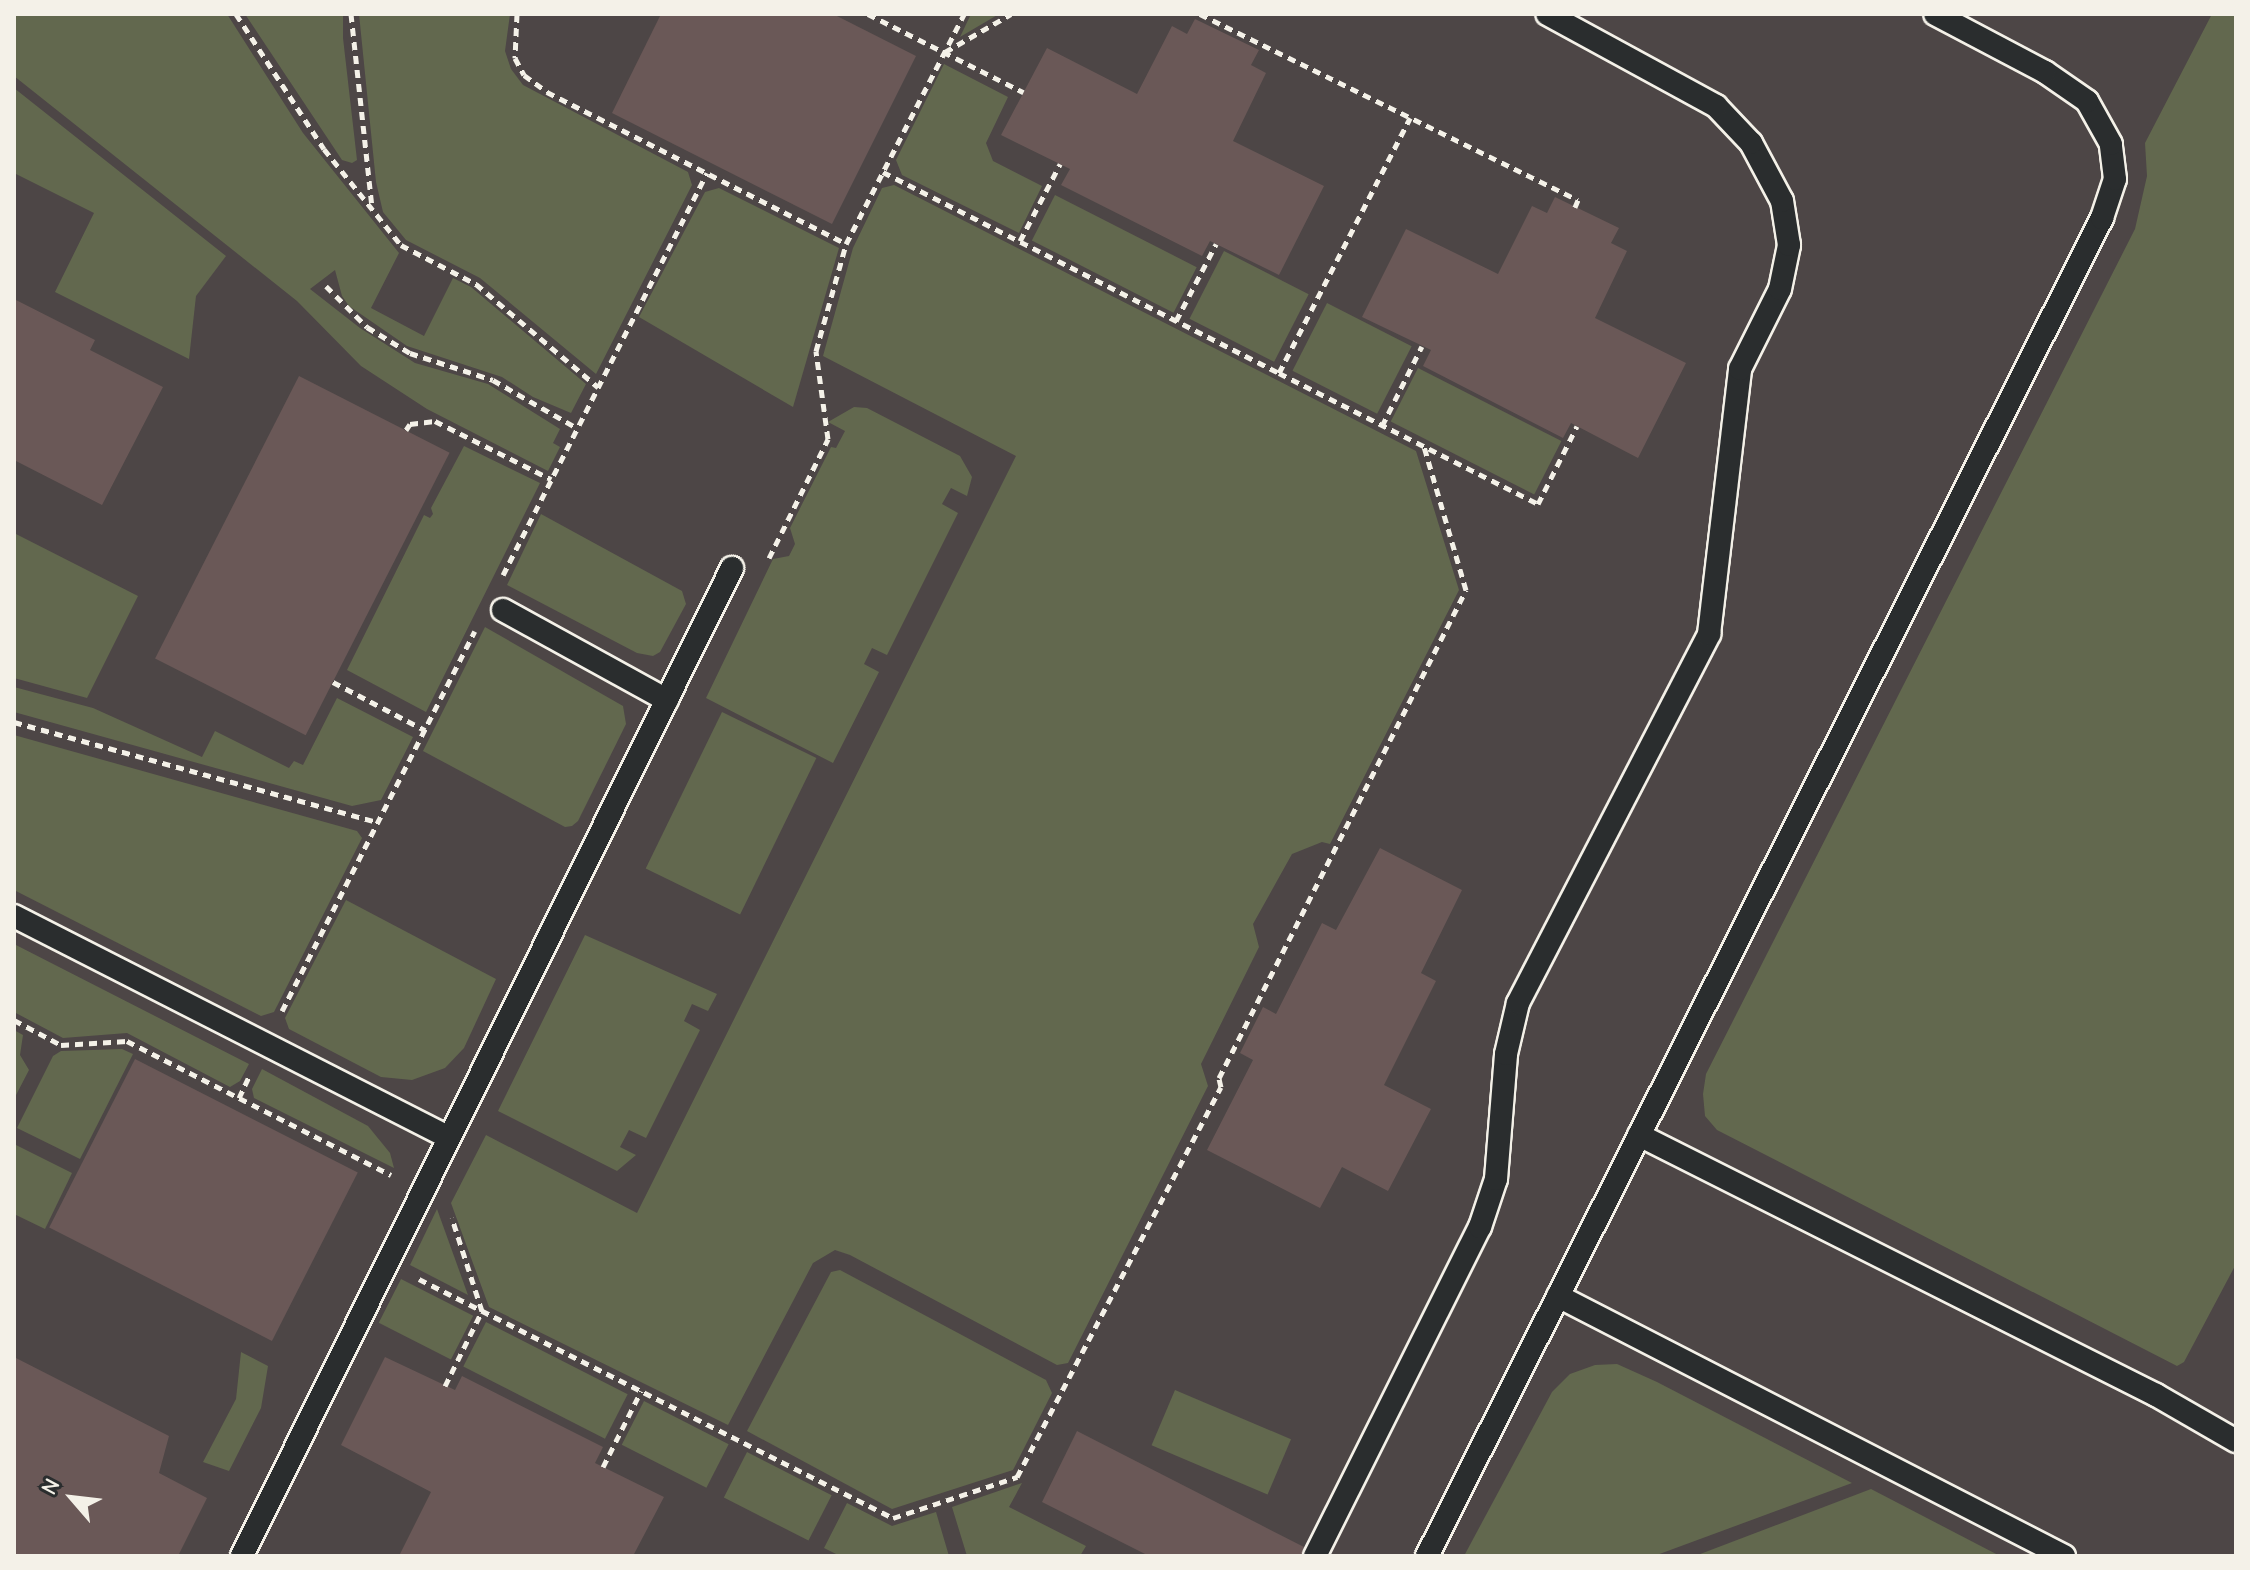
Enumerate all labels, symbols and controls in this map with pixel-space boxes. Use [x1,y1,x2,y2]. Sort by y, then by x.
north arrow [32,1458,112,1538]
text: N [36,1474,66,1499]

